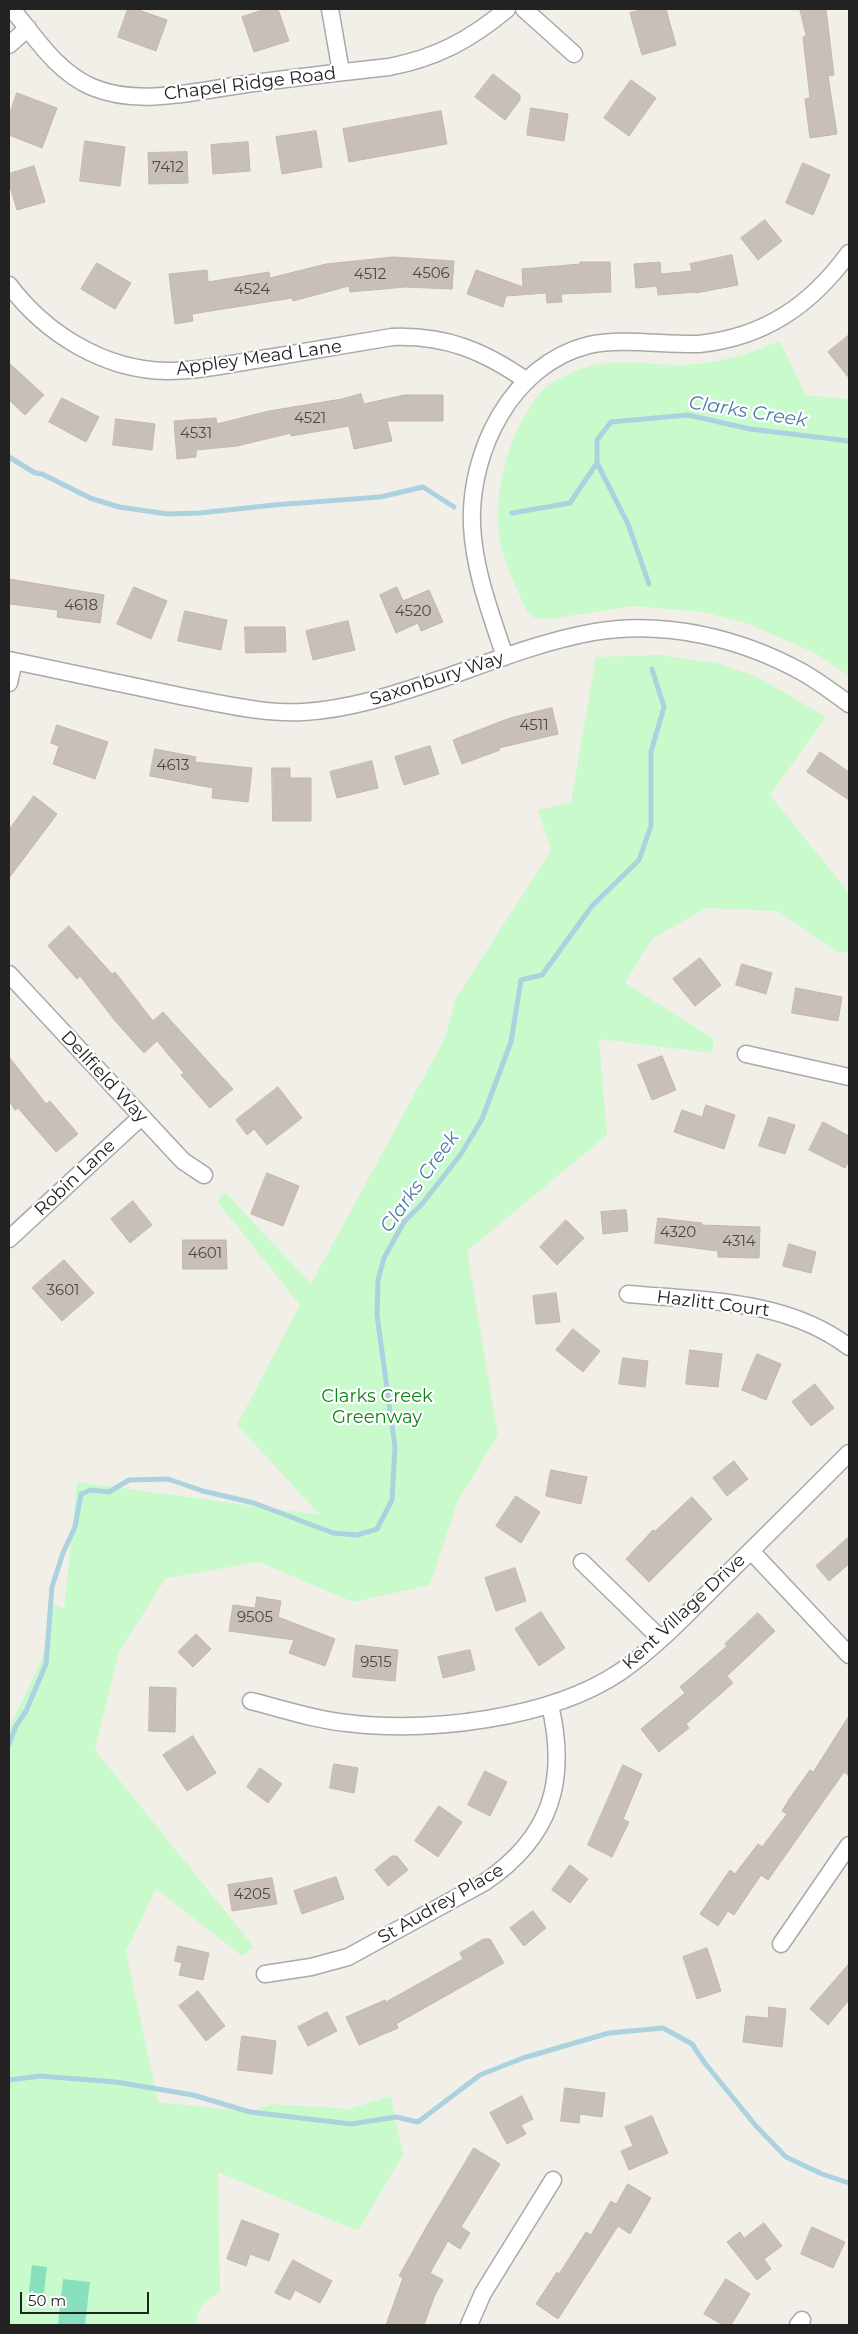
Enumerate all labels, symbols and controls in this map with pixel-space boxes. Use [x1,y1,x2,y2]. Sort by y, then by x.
street label: Chapel Ridge Road [163,63,337,105]
house number: 7412 [152,159,184,177]
house number: 4506 [412,265,450,283]
house number: 4512 [354,266,386,284]
house number: 4524 [234,281,270,299]
street label: Appley Mead Lane [175,336,343,380]
water label: Clarks Creek [687,391,809,433]
house number: 4521 [294,410,326,428]
house number: 4531 [180,425,212,443]
house number: 4618 [64,597,98,615]
house number: 4520 [395,603,431,621]
street label: Saxonbury Way [367,647,507,711]
house number: 4511 [519,717,549,735]
house number: 4613 [157,757,189,775]
street label: Dellfield Way [56,1027,152,1127]
water label: Clarks Creek [376,1127,464,1237]
street label: Robin Lane [30,1135,120,1221]
house number: 4320 [660,1224,696,1242]
house number: 4314 [722,1233,756,1251]
house number: 4601 [188,1245,222,1263]
house number: 3601 [47,1282,79,1300]
street label: Hazlitt Court [655,1286,771,1322]
park label: Clarks Creek Greenway [321,1386,433,1428]
street label: Kent Village Drive [618,1550,750,1674]
house number: 9505 [237,1609,273,1627]
house number: 9515 [360,1654,392,1672]
street label: St Audrey Place [374,1859,508,1949]
house number: 4205 [234,1886,270,1904]
scale bar [22,2282,151,2314]
text: 50 m [28,2291,66,2310]

